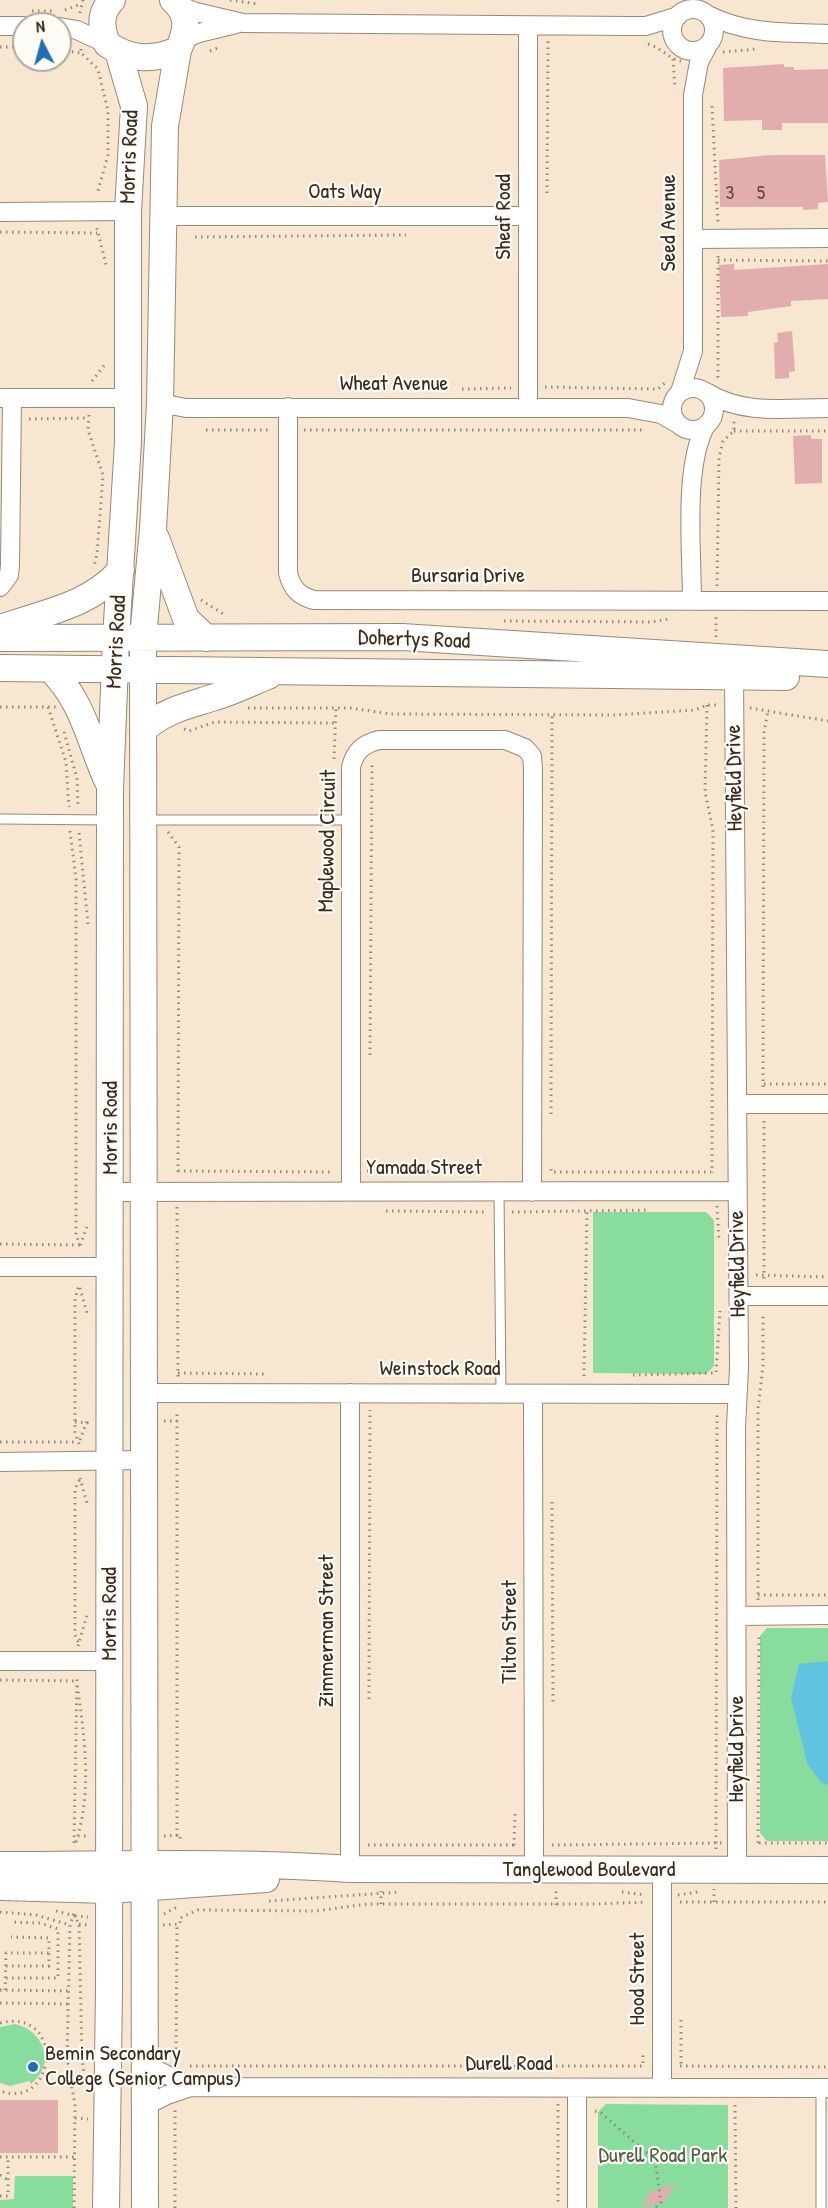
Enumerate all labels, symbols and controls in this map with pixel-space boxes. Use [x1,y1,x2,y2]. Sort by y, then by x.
north arrow [12,12,72,72]
text: N [35,15,46,37]
street label: Morris Road [115,110,145,204]
street label: Sheaf Road [491,174,517,260]
street label: Seed Avenue [656,174,682,272]
street label: Oats Way [308,179,382,205]
house number: 3 [726,182,734,206]
house number: 5 [757,182,765,206]
street label: Wheat Avenue [340,371,448,397]
street label: Bursaria Drive [411,563,525,589]
street label: Morris Road [101,595,133,689]
street label: Dohertys Road [357,625,471,655]
street label: Heyfield Drive [721,724,749,832]
street label: Maplewood Circuit [314,769,342,913]
street label: Morris Road [98,1081,124,1175]
street label: Yamada Street [366,1155,482,1181]
street label: Heyfield Drive [724,1210,752,1318]
street label: Weinstock Road [380,1356,500,1382]
street label: Zimmerman Street [314,1554,340,1708]
street label: Morris Road [97,1567,123,1661]
street label: Tilton Street [497,1580,523,1684]
street label: Heyfield Drive [724,1696,750,1802]
street label: Tanglewood Boulevard [503,1857,675,1883]
street label: Hood Street [625,1933,651,2025]
place label: Bemin Secondary College (Senior Campus) [45,2041,242,2092]
street label: Durell Road [465,2051,553,2077]
marker: Bemin Secondary College (Senior Campus) [26,2060,40,2074]
park label: Durell Road Park [599,2143,727,2169]

